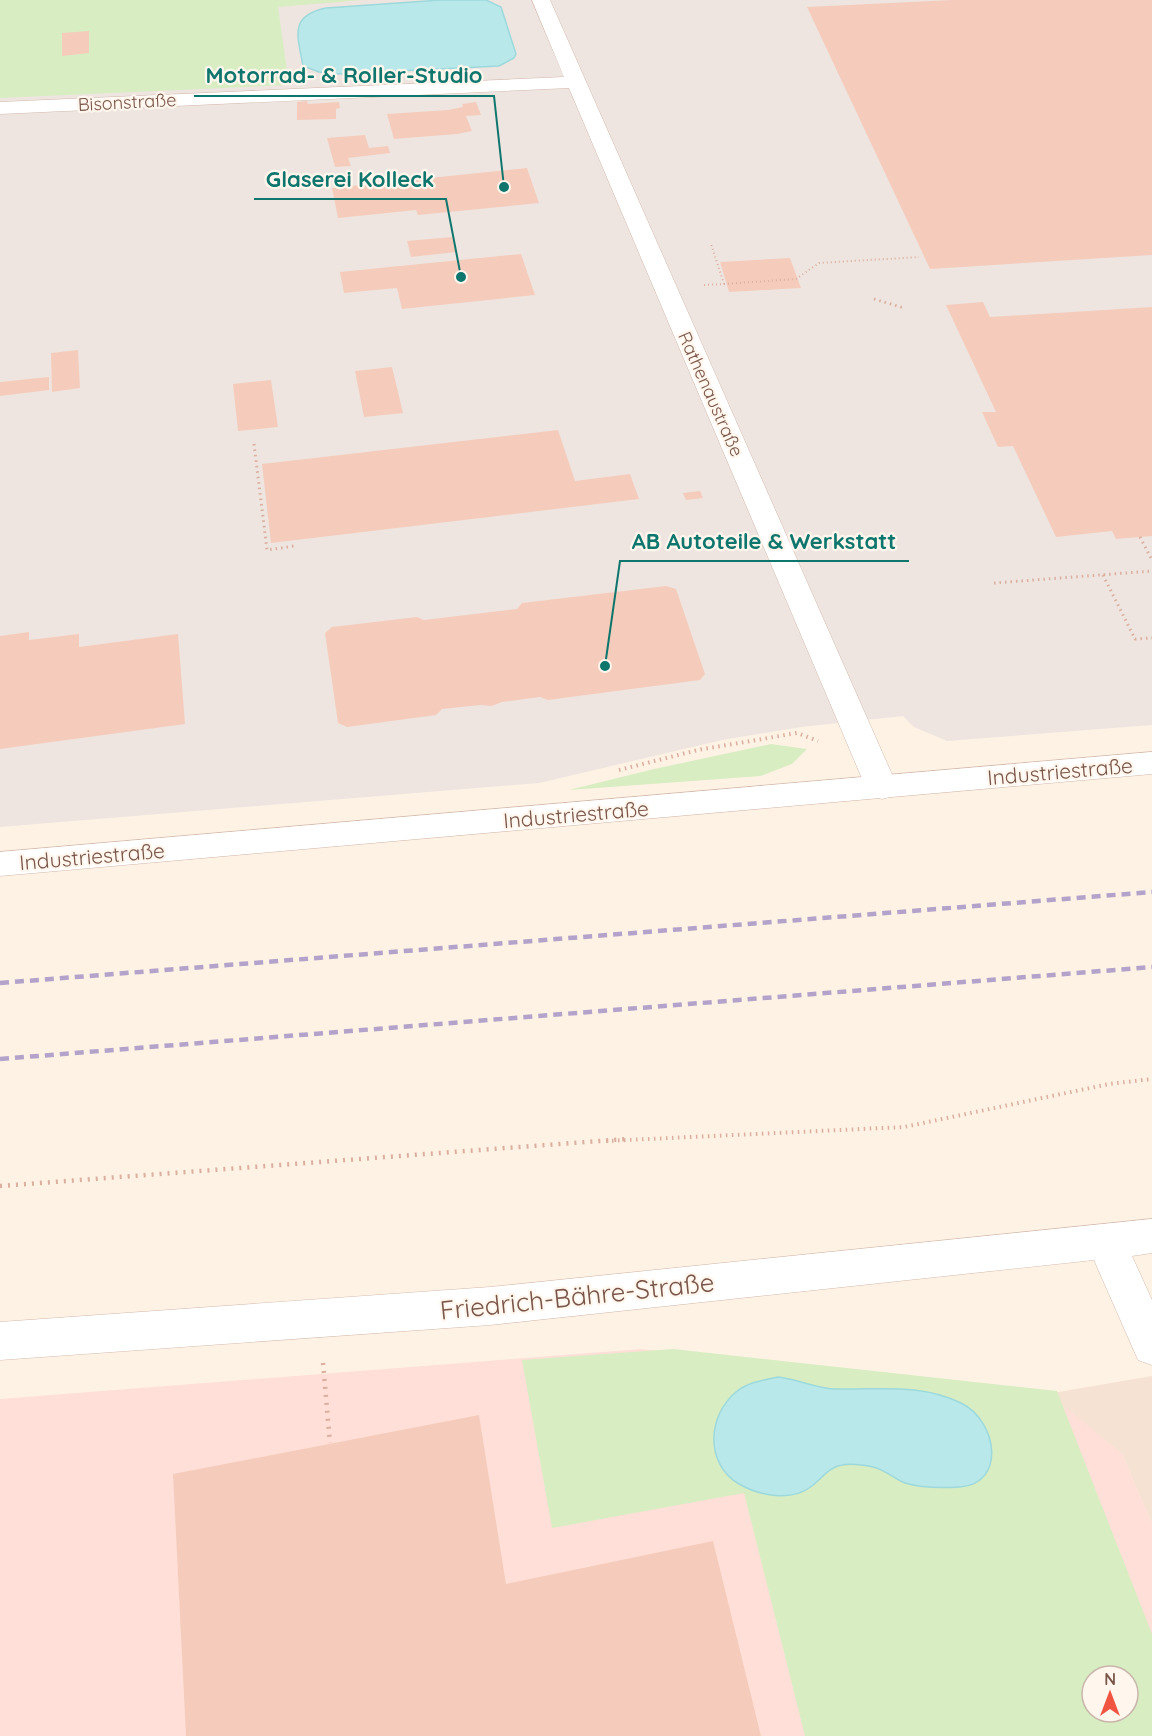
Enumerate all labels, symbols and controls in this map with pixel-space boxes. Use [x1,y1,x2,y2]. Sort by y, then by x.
callout: Motorrad- & Roller-Studio [194,56,494,96]
text: Motorrad- & Roller-Studio [206,61,482,89]
street label: Bisonstraße [77,88,177,116]
callout: Glaserei Kolleck [254,159,446,199]
text: Glaserei Kolleck [266,165,434,193]
street label: Rathenaustraße [673,328,749,460]
callout: AB Autoteile & Werkstatt [620,521,909,561]
text: AB Autoteile & Werkstatt [632,527,896,555]
street label: Industriestraße [986,752,1134,790]
street label: Industriestraße [502,795,650,833]
street label: Industriestraße [18,837,166,875]
street label: Friedrich-Bähre-Straße [438,1265,716,1327]
north arrow [1080,1664,1140,1724]
text: N [1104,1669,1116,1689]

